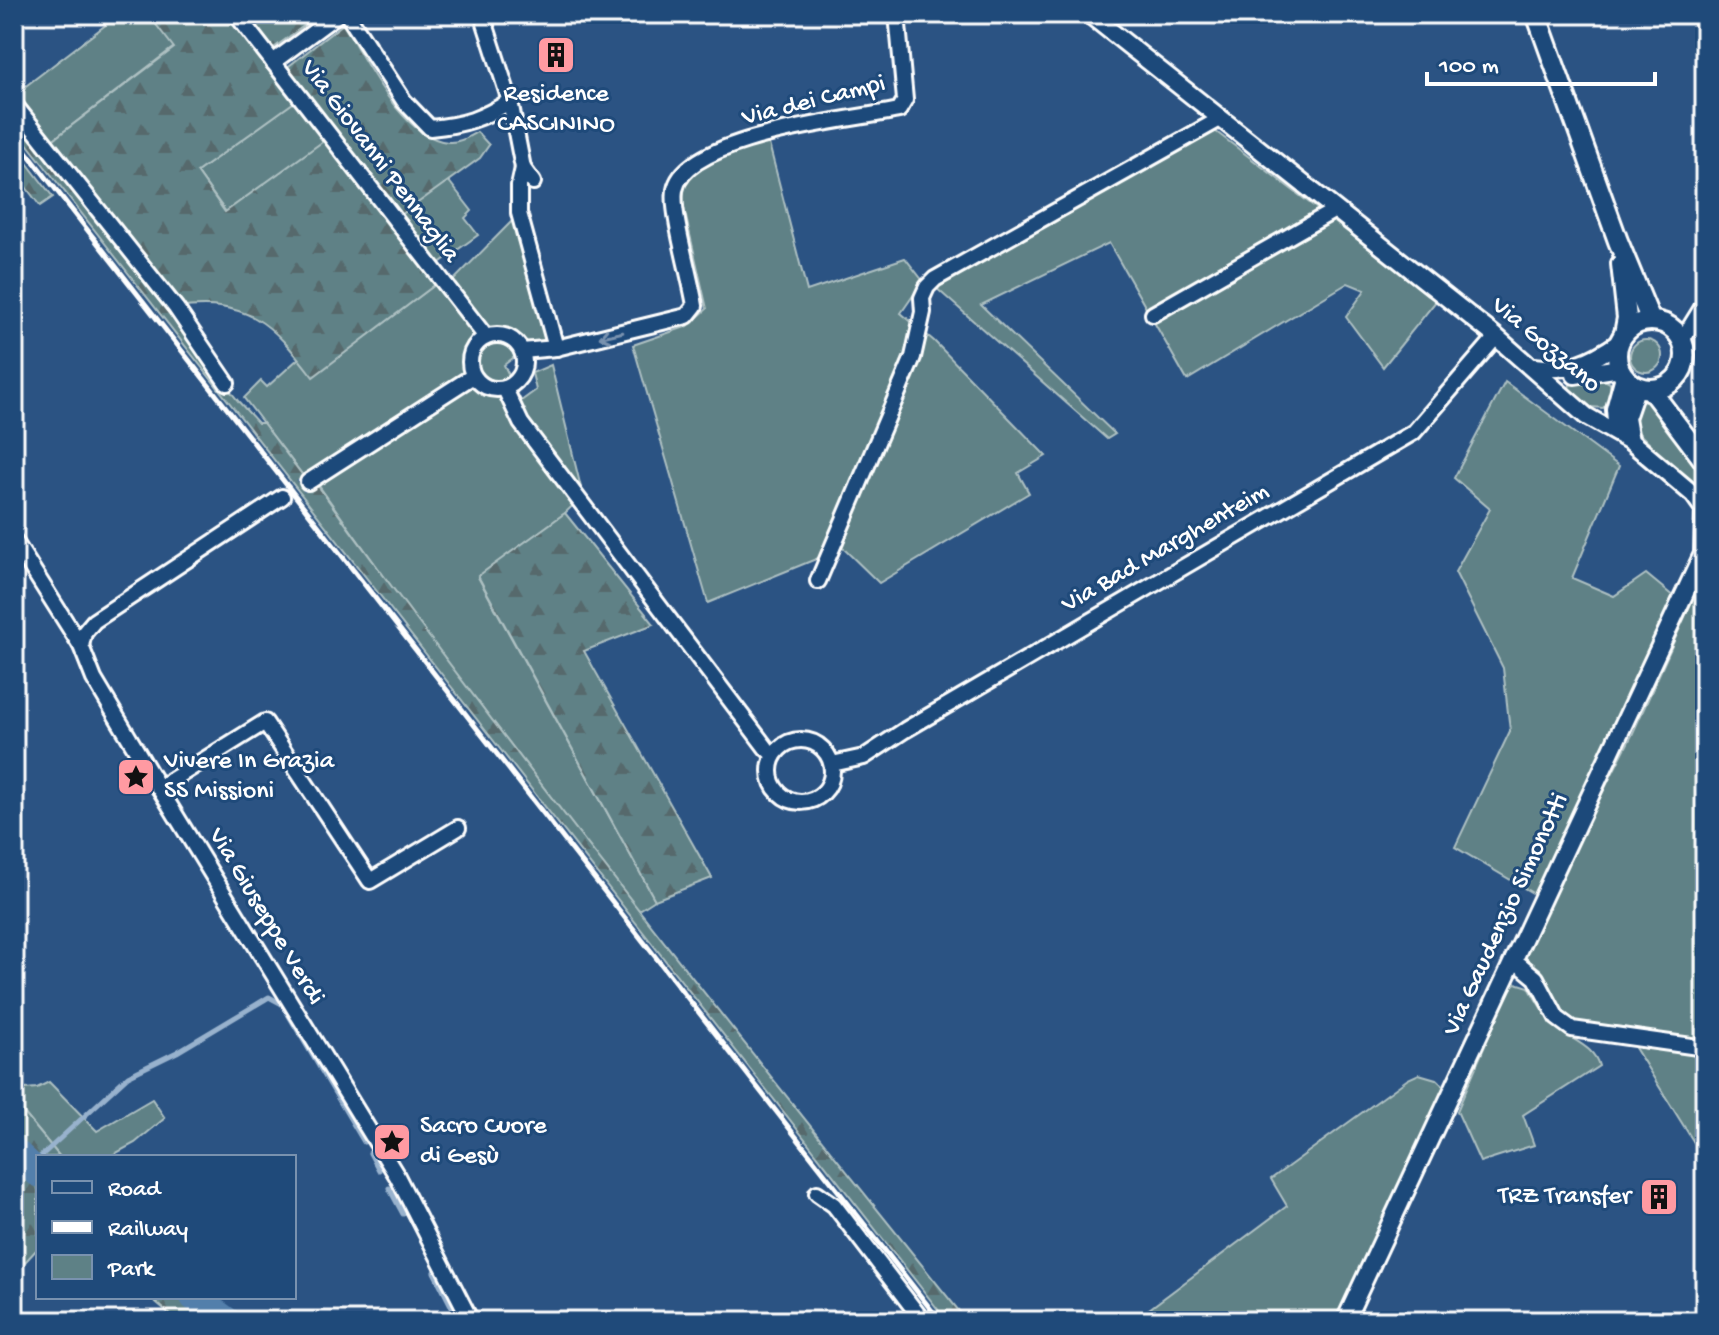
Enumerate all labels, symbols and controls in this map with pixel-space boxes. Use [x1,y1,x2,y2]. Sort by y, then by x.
building icon: Residence CASCININO [535,34,577,76]
scale bar [1427,36,1655,86]
text: 100 m [1438,53,1499,82]
street label: Via Giovanni Pennaglia [292,54,466,271]
street label: Via dei Campi [738,69,889,135]
place label: Residence CASCININO [497,80,615,141]
street label: Via Gozzano [1483,290,1606,401]
one-way arrow [599,328,625,343]
street label: Via Bad Marghenteim [1056,477,1275,621]
place label: Vivere In Grazia SS Missioni [163,747,336,808]
place icon: Vivere In Grazia SS Missioni [115,756,157,798]
street label: Via Gaudenzio Simonotti [1437,789,1577,1042]
street label: Via Giuseppe Verdi [199,822,330,1011]
place label: Sacro Cuore di Gesù [420,1112,547,1173]
place icon: Sacro Cuore di Gesù [371,1121,413,1163]
legend [36,1155,296,1299]
text: Road [108,1176,162,1205]
building icon: TRZ Transfer [1638,1176,1680,1218]
place label: TRZ Transfer [1496,1182,1634,1213]
text: Railway [108,1216,188,1245]
text: Park [107,1256,156,1285]

